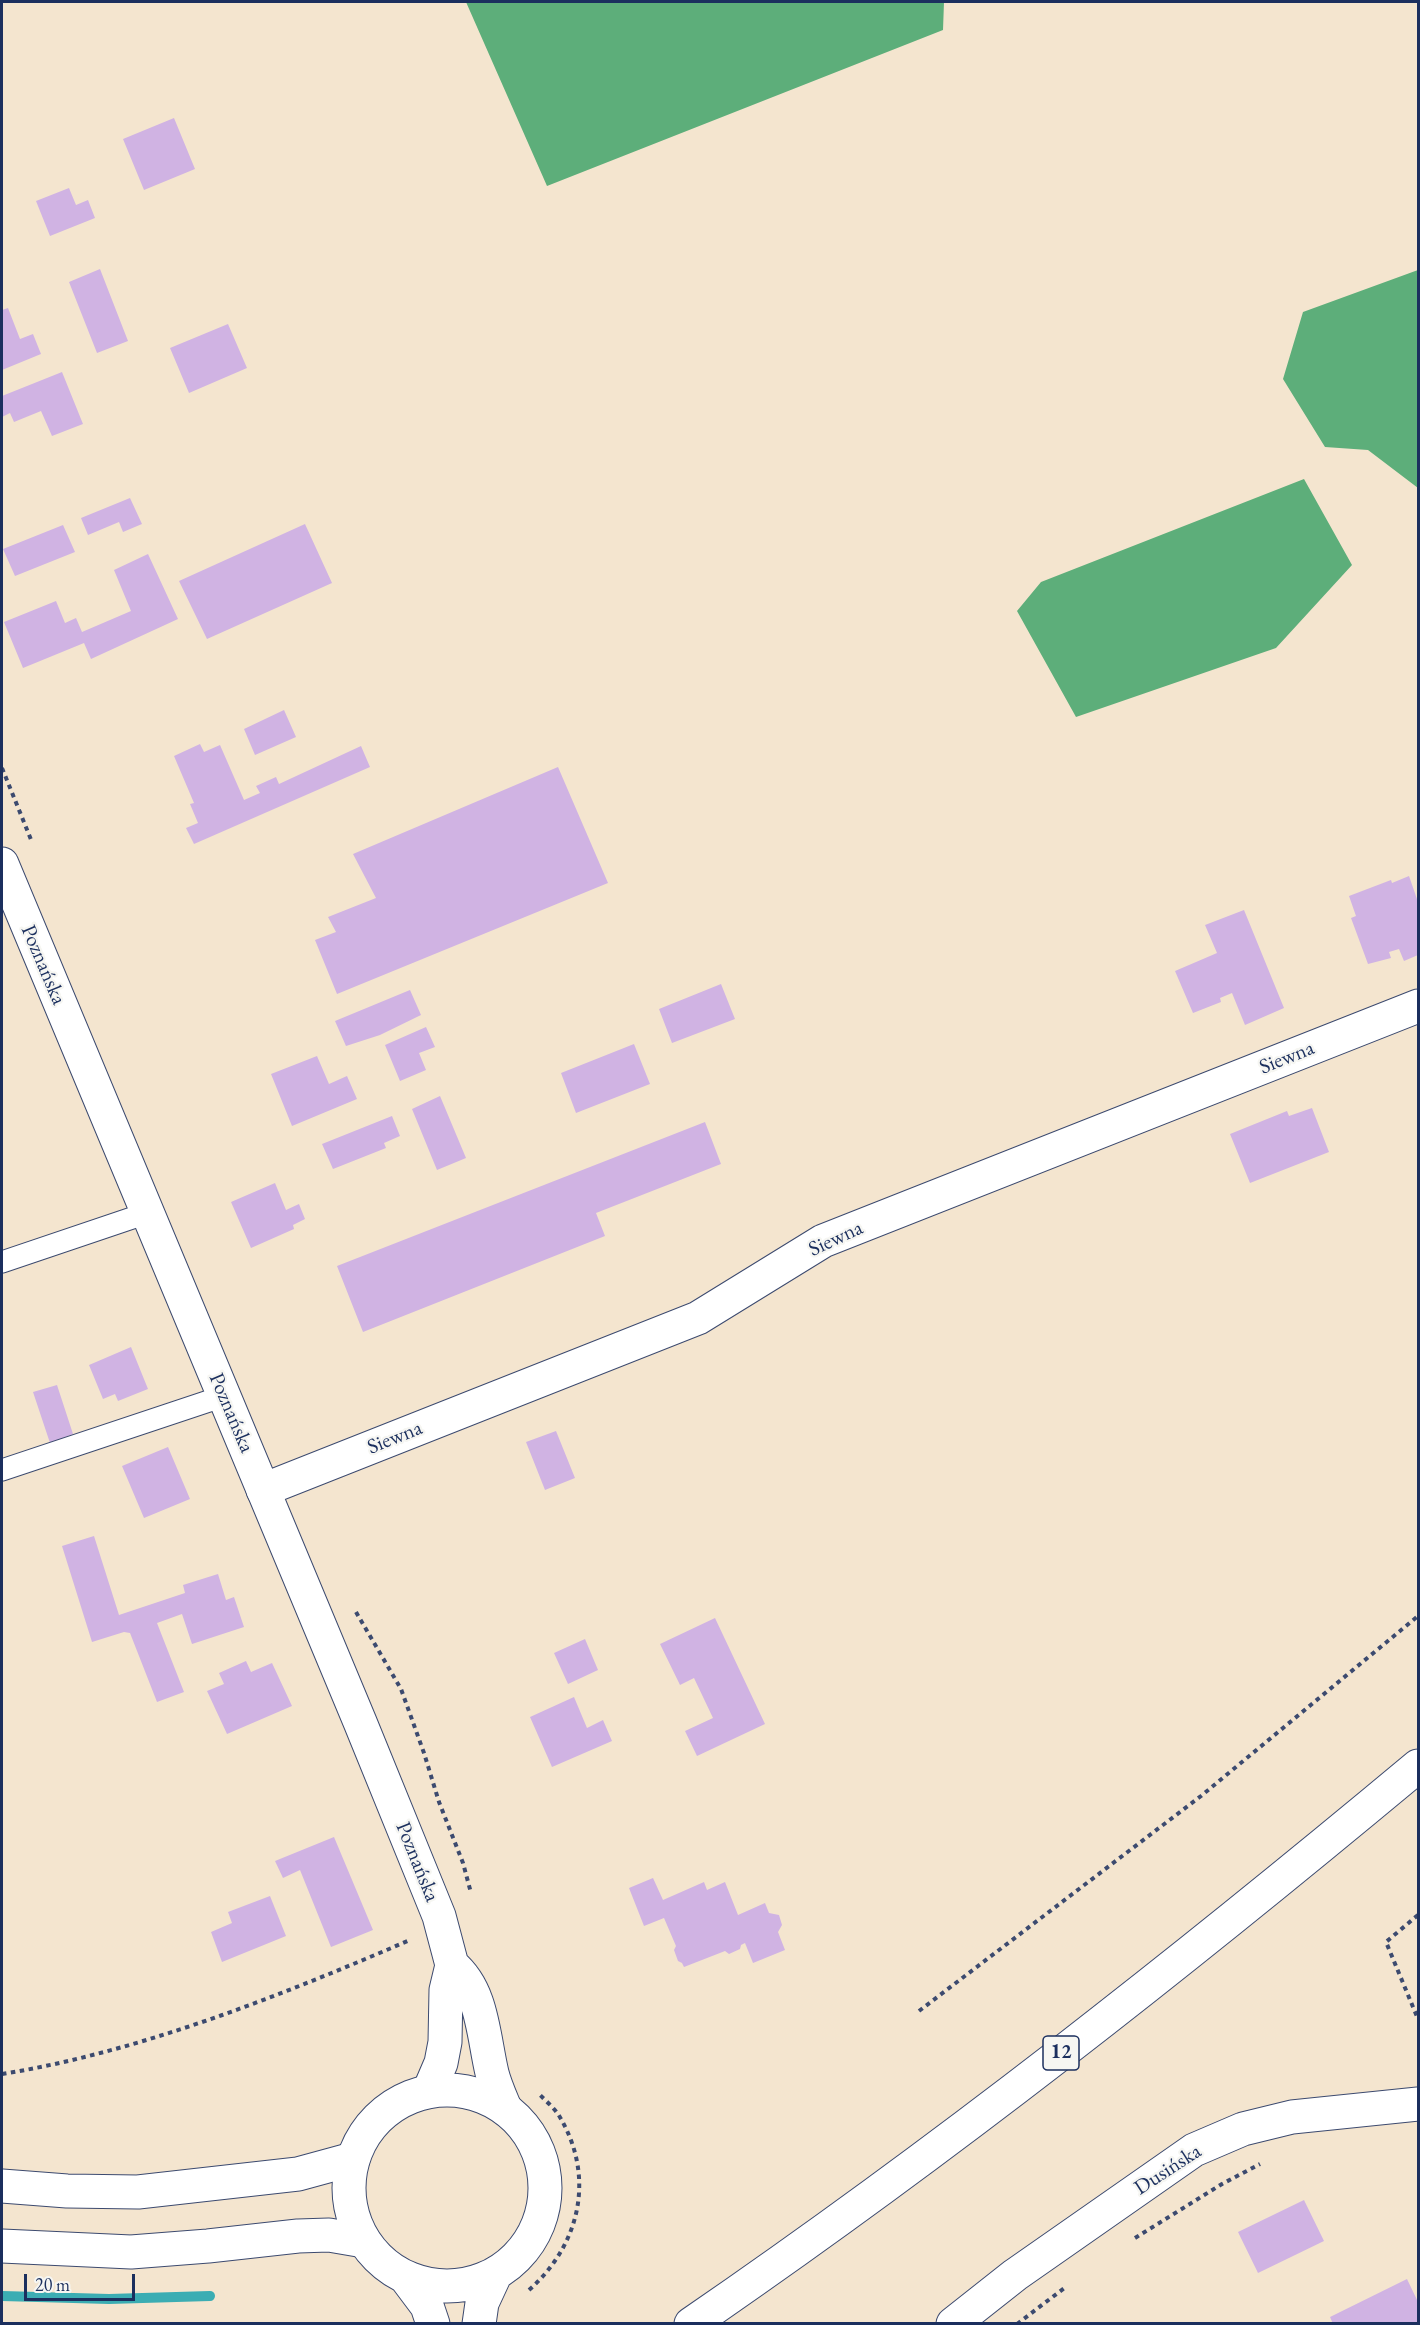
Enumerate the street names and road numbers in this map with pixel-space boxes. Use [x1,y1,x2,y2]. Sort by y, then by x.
street label: Poznańska [15,921,71,1009]
street label: Siewna [1256,1036,1318,1080]
street label: Siewna [805,1216,867,1262]
street label: Poznańska [203,1369,259,1457]
street label: Siewna [364,1416,426,1460]
street label: Poznańska [390,1818,444,1906]
road number: 12 [1043,2036,1079,2070]
street label: Dusińska [1130,2139,1206,2201]

